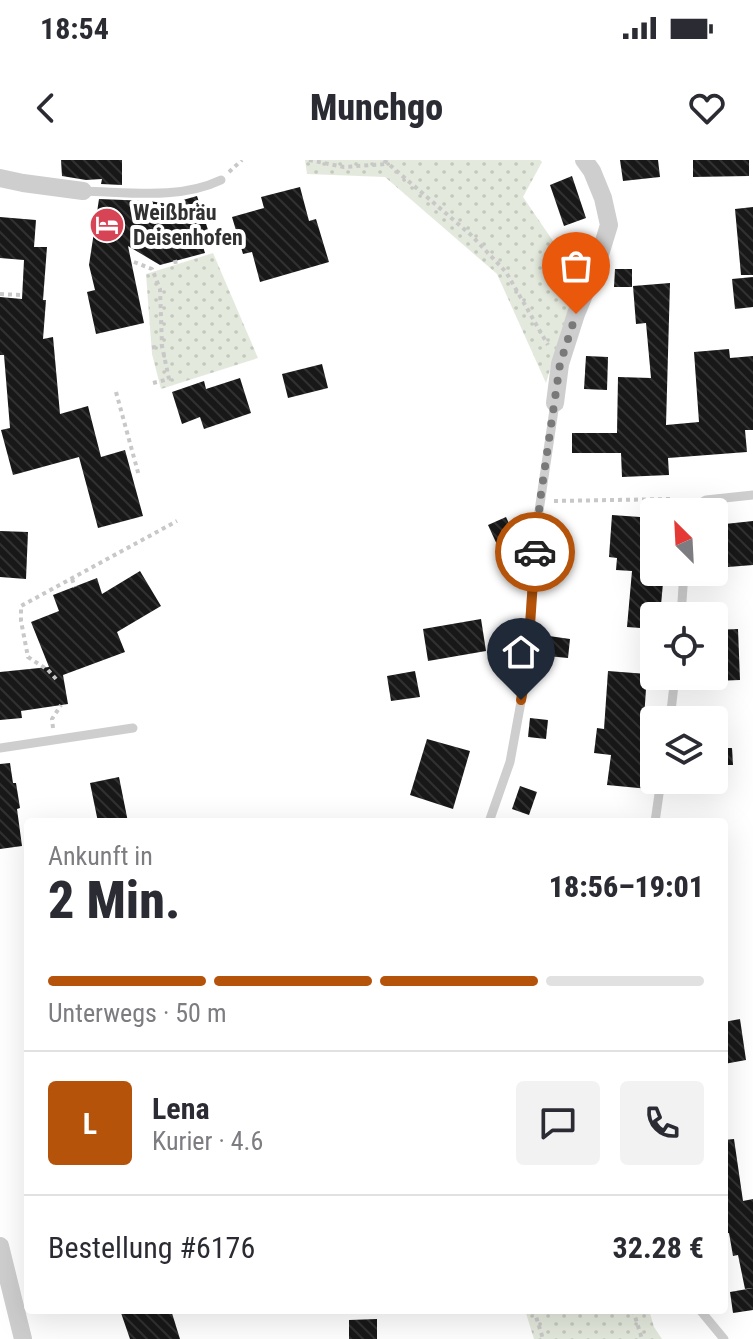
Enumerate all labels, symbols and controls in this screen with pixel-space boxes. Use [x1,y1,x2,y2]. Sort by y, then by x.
text: 18:54 [40,11,109,46]
icon: back [24,86,68,130]
icon: heart [685,86,729,130]
text: Munchgo [310,87,443,129]
place label: Weißbräu Deisenhofen [133,200,243,250]
hotel icon: Weißbräu Deisenhofen [88,206,126,244]
pin [542,232,610,314]
icon: bag [554,244,598,288]
north arrow [640,498,728,586]
map controls [640,498,728,794]
courier [495,512,575,592]
icon: car [513,530,557,574]
button: locate [640,602,728,690]
pin [487,618,555,700]
icon: home [499,630,543,674]
button: layers [640,706,728,794]
text: Ankunft in [48,841,153,871]
text: 18:56–19:01 [549,869,704,904]
text: 2 Min. [48,870,180,931]
text: Unterwegs · 50 m [48,998,226,1028]
button: chat [516,1081,600,1165]
button: phone [620,1081,704,1165]
text: Lena [152,1091,210,1126]
text: L [83,1106,97,1141]
text: Kurier · 4.6 [152,1126,263,1156]
text: Bestellung #6176 [48,1230,255,1265]
text: 32.28 € [613,1230,704,1265]

